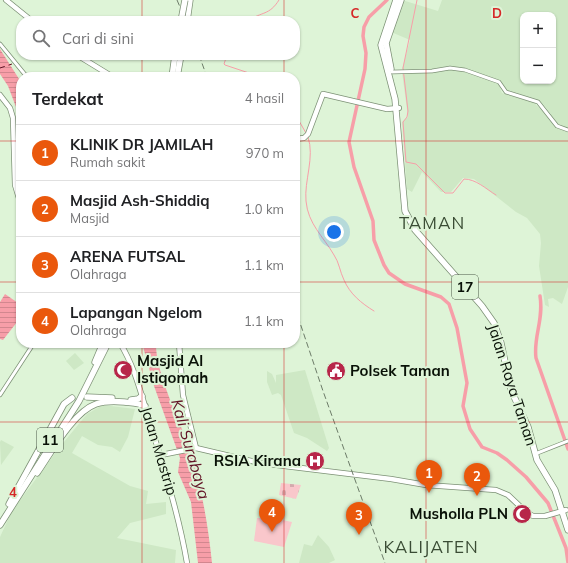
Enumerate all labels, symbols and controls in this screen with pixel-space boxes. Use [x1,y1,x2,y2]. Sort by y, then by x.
text: C [351,5,360,21]
text: D [492,5,502,21]
map controls [520,12,556,84]
button: + [520,12,556,48]
search box [16,16,300,60]
icon: search [30,27,52,49]
text: Cari di sini [62,29,134,48]
button: − [520,48,556,84]
text: Terdekat [32,88,103,109]
text: 4 hasil [245,90,284,106]
text: KLINIK DR JAMILAH [70,135,213,154]
text: 1 [41,145,49,161]
text: 970 m [246,145,284,161]
text: Rumah sakit [70,154,145,170]
text: Masjid Ash-Shiddiq [70,191,210,210]
text: 2 [41,201,49,217]
text: 1.0 km [244,201,284,217]
text: Masjid [70,210,109,226]
district label: TAMAN [399,212,465,233]
your location [324,222,344,242]
text: ARENA FUTSAL [70,247,185,266]
text: 3 [41,257,49,273]
text: 1.1 km [244,257,284,273]
text: Olahraga [70,266,127,282]
road number: 17 [452,275,478,299]
text: Lapangan Ngelom [70,303,202,322]
text: 4 [41,313,49,329]
text: 1.1 km [244,313,284,329]
street label: Jalan Raya Taman [484,321,541,448]
text: Olahraga [70,322,127,338]
place label: Masjid Al Istiqomah [137,351,208,387]
mosque icon: Masjid Al Istiqomah [112,359,134,381]
public building icon: Polsek Taman [325,360,347,382]
place label: Polsek Taman [350,361,450,380]
water label: Kali Surabaya [167,397,215,502]
street label: Jalan Mastrip [137,404,182,497]
road number: 11 [37,428,63,452]
hospital icon: RSIA Kirana [304,450,326,472]
place label: RSIA Kirana [214,451,301,470]
pin: 1 [416,460,442,493]
pin: 2 [464,463,490,496]
text: 4 [9,484,17,500]
pin: 4 [259,499,285,532]
pin: 3 [346,502,372,535]
mosque icon: Musholla PLN [511,503,533,525]
place label: Musholla PLN [410,504,508,523]
district label: KALIJATEN [383,536,479,558]

